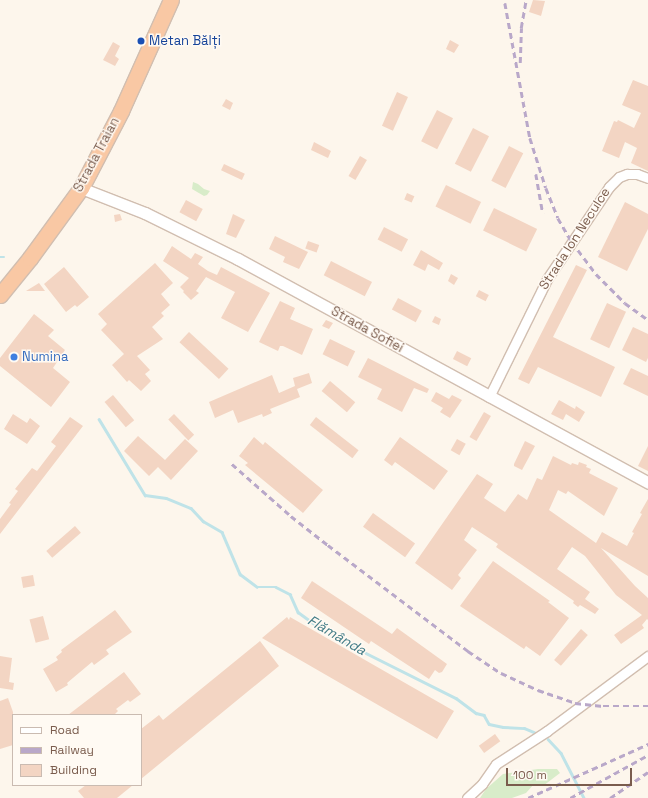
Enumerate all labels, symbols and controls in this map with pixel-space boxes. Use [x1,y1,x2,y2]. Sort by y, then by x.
place label: Metan Bălți [149,33,221,49]
marker: Metan Bălți [136,36,146,46]
street label: Strada Trаian [71,115,123,195]
street label: Strada Ion Neculce [536,185,614,293]
street label: Strada Sofiei [328,304,406,356]
place label: Numina [22,349,68,365]
marker: Numina [9,352,19,362]
water label: Flămânda [305,612,369,658]
legend [12,714,142,786]
text: Road [50,722,79,738]
text: Railway [50,742,94,758]
scale bar [508,760,634,786]
text: Building [50,762,97,778]
text: 100 m [513,767,547,783]

